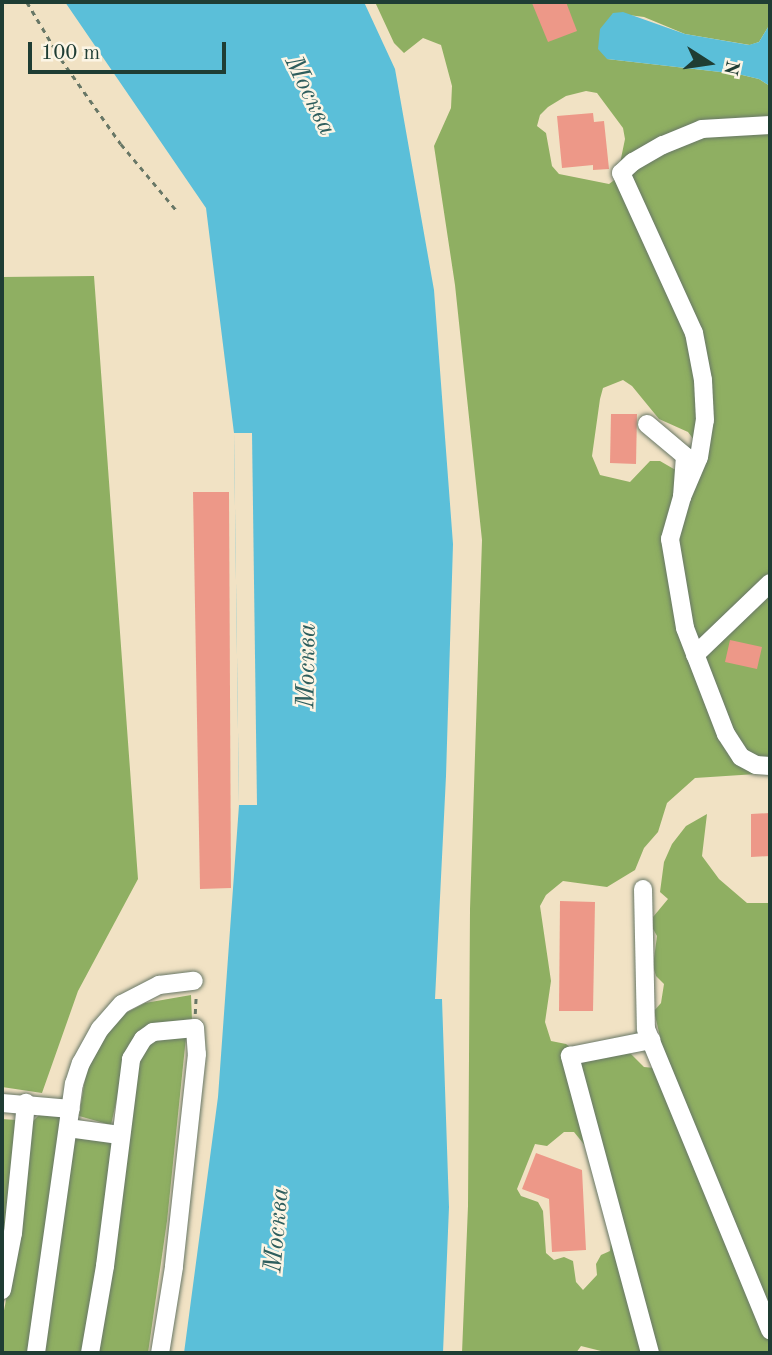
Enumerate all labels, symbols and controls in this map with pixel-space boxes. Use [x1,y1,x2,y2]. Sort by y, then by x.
scale bar [32,28,229,72]
north arrow [674,28,744,98]
text: 100 m [41,43,100,64]
water label: Москва [276,51,342,141]
text: N [719,58,741,77]
water label: Москва [292,623,324,709]
water label: Москва [259,1186,297,1274]

